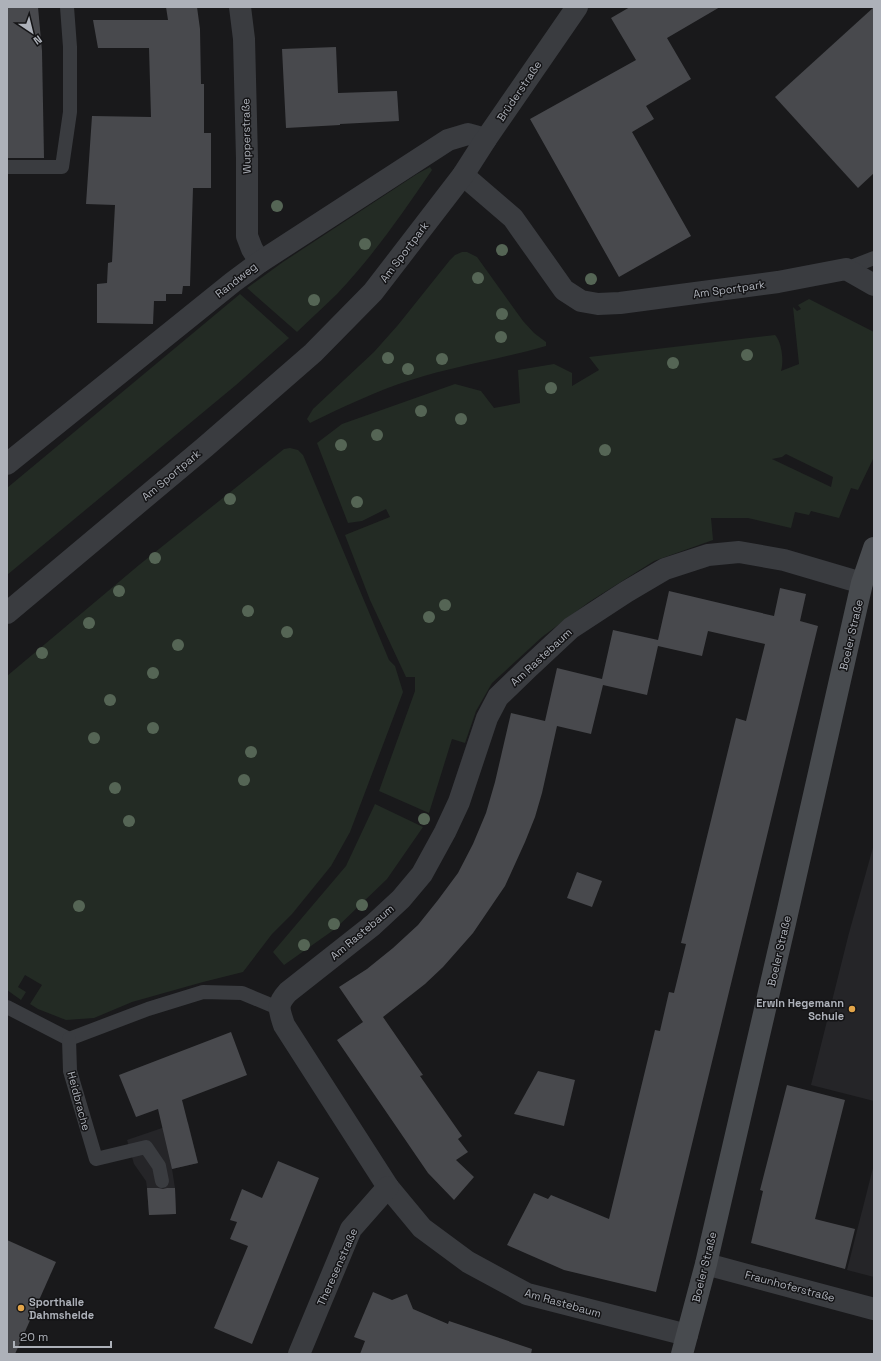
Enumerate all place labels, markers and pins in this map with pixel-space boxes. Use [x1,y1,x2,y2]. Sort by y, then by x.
place label: Erwin Hegemann Schule [756,996,844,1023]
marker: Erwin Hegemann Schule [847,1004,857,1014]
place label: Sporthalle Dahmsheide [29,1295,94,1322]
marker: Sporthalle Dahmsheide [16,1303,26,1313]

